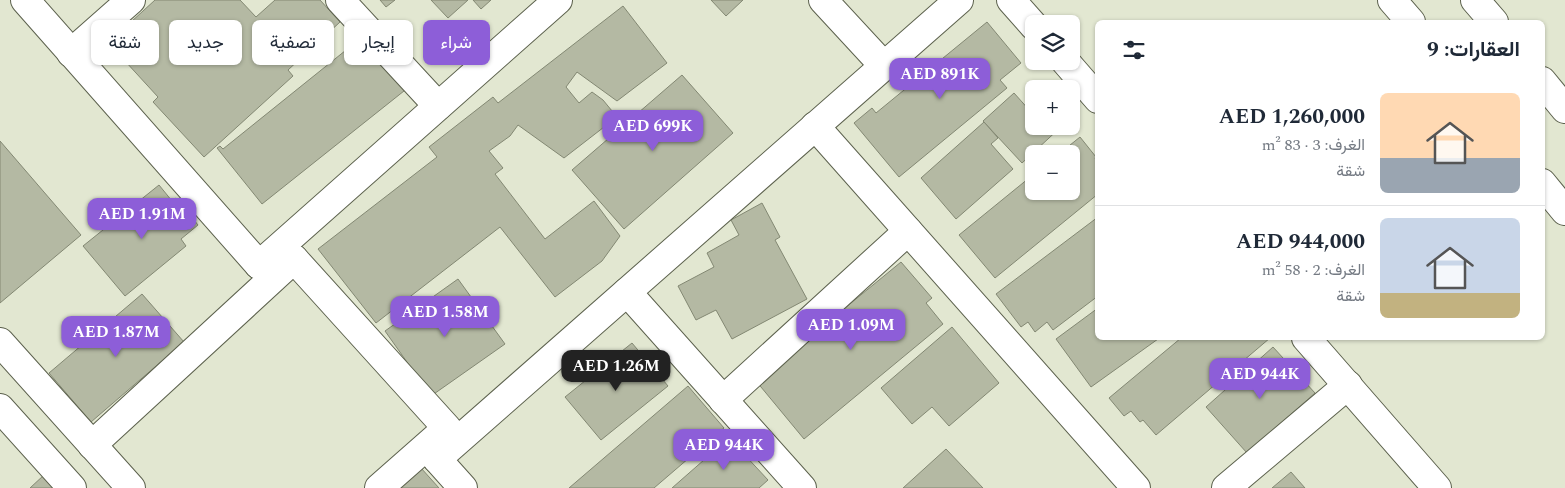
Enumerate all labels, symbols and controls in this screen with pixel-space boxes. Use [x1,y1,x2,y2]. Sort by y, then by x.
map controls [1025,15,1080,200]
button: layers [1025,15,1080,70]
chip: شقة [91,20,159,65]
chip: جديد [169,20,242,65]
chip: تصفية [252,20,334,65]
chip: إيجار [344,20,413,65]
chip: شراء [423,20,490,65]
text: العقارات: 9 [1427,34,1520,66]
icon: filters [1120,36,1148,64]
pin: AED 891K [888,58,992,100]
text: AED 891K [900,62,980,86]
button: + [1025,80,1080,135]
text: AED 1,260,000 [1219,101,1365,133]
pin: AED 699K [601,110,705,152]
icon: home [1420,113,1480,173]
text: AED 699K [613,114,693,138]
text: الغرف: 3 · 83 m² [1262,133,1365,157]
button: − [1025,145,1080,200]
text: شقة [1336,159,1365,183]
pin: AED 1.91M [85,198,199,240]
text: AED 1.91M [98,202,186,226]
text: AED 944,000 [1236,226,1365,258]
icon: home [1420,238,1480,298]
text: الغرف: 2 · 58 m² [1262,258,1365,282]
text: شقة [1336,284,1365,308]
pin: AED 1.58M [388,296,502,338]
text: AED 1.58M [401,300,489,324]
pin: AED 1.09M [794,308,908,351]
text: AED 1.09M [807,313,895,337]
pin: AED 1.87M [59,316,173,358]
text: AED 1.87M [72,320,160,344]
pin: AED 1.26M [559,350,673,392]
text: AED 1.26M [572,354,660,378]
pin: AED 944K [1208,358,1312,400]
text: AED 944K [1220,362,1300,386]
pin: AED 944K [672,428,776,471]
text: AED 944K [684,433,764,457]

